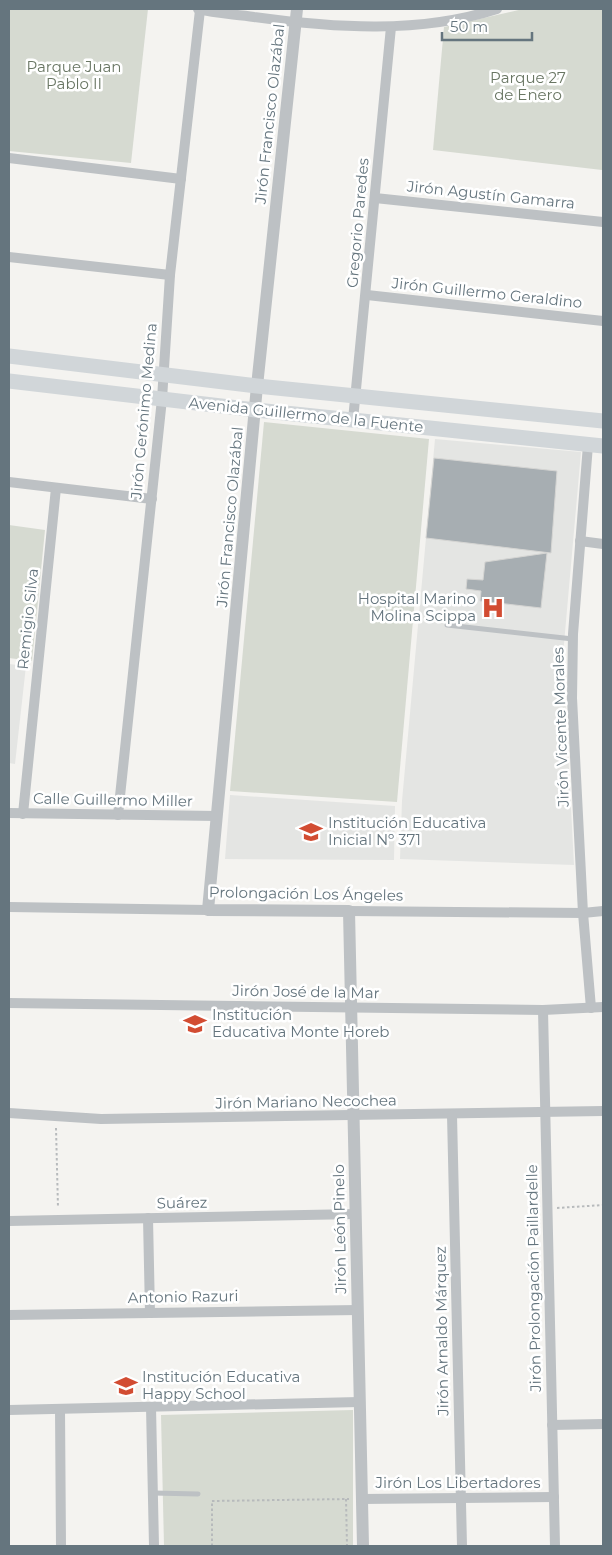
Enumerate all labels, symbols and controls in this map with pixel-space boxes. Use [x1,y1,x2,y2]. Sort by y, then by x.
scale bar [442,10,532,42]
text: 50 m [450,17,488,36]
street label: Jirón Francisco Olazábal [250,23,288,206]
park label: Parque Juan Pablo II [26,57,122,93]
park label: Parque 27 de Enero [490,68,566,104]
street label: Gregorio Paredes [342,157,373,289]
street label: Jirón Agustín Gamarra [405,176,576,213]
street label: Jirón Guillermo Geraldino [390,273,583,312]
street label: Jirón Gerónimo Medina [126,322,161,501]
street label: Avenida Guillermo de la Fuente [188,393,424,436]
street label: Jirón Francisco Olazábal [212,426,247,609]
street label: Remigio Silva [13,567,42,670]
place label: Hospital Marino Molina Scippa [358,589,476,625]
hospital icon: Hospital Marino Molina Scippa [480,595,506,621]
street label: Jirón Vicente Morales [548,647,573,808]
street label: Calle Guillermo Miller [33,789,193,810]
place label: Institución Educativa Inicial Nº 371 [328,813,486,849]
school or university icon: Institución Educativa Inicial Nº 371 [298,819,324,845]
street label: Prolongación Los Ángeles [209,882,403,905]
street label: Jirón José de la Mar [231,981,380,1002]
place label: Institución Educativa Monte Horeb [212,1005,390,1041]
school or university icon: Institución Educativa Monte Horeb [182,1011,208,1037]
street label: Jirón Mariano Necochea [214,1090,397,1113]
street label: Jirón León Pinelo [329,1164,350,1295]
street label: Jirón Prolongación Paillardelle [522,1164,545,1393]
street label: Suárez [157,1193,208,1212]
street label: Jirón Arnaldo Márquez [431,1246,452,1417]
street label: Antonio Razuri [127,1286,239,1307]
place label: Institución Educativa Happy School [142,1367,300,1403]
school or university icon: Institución Educativa Happy School [113,1373,139,1399]
street label: Jirón Los Libertadores [375,1473,540,1492]

